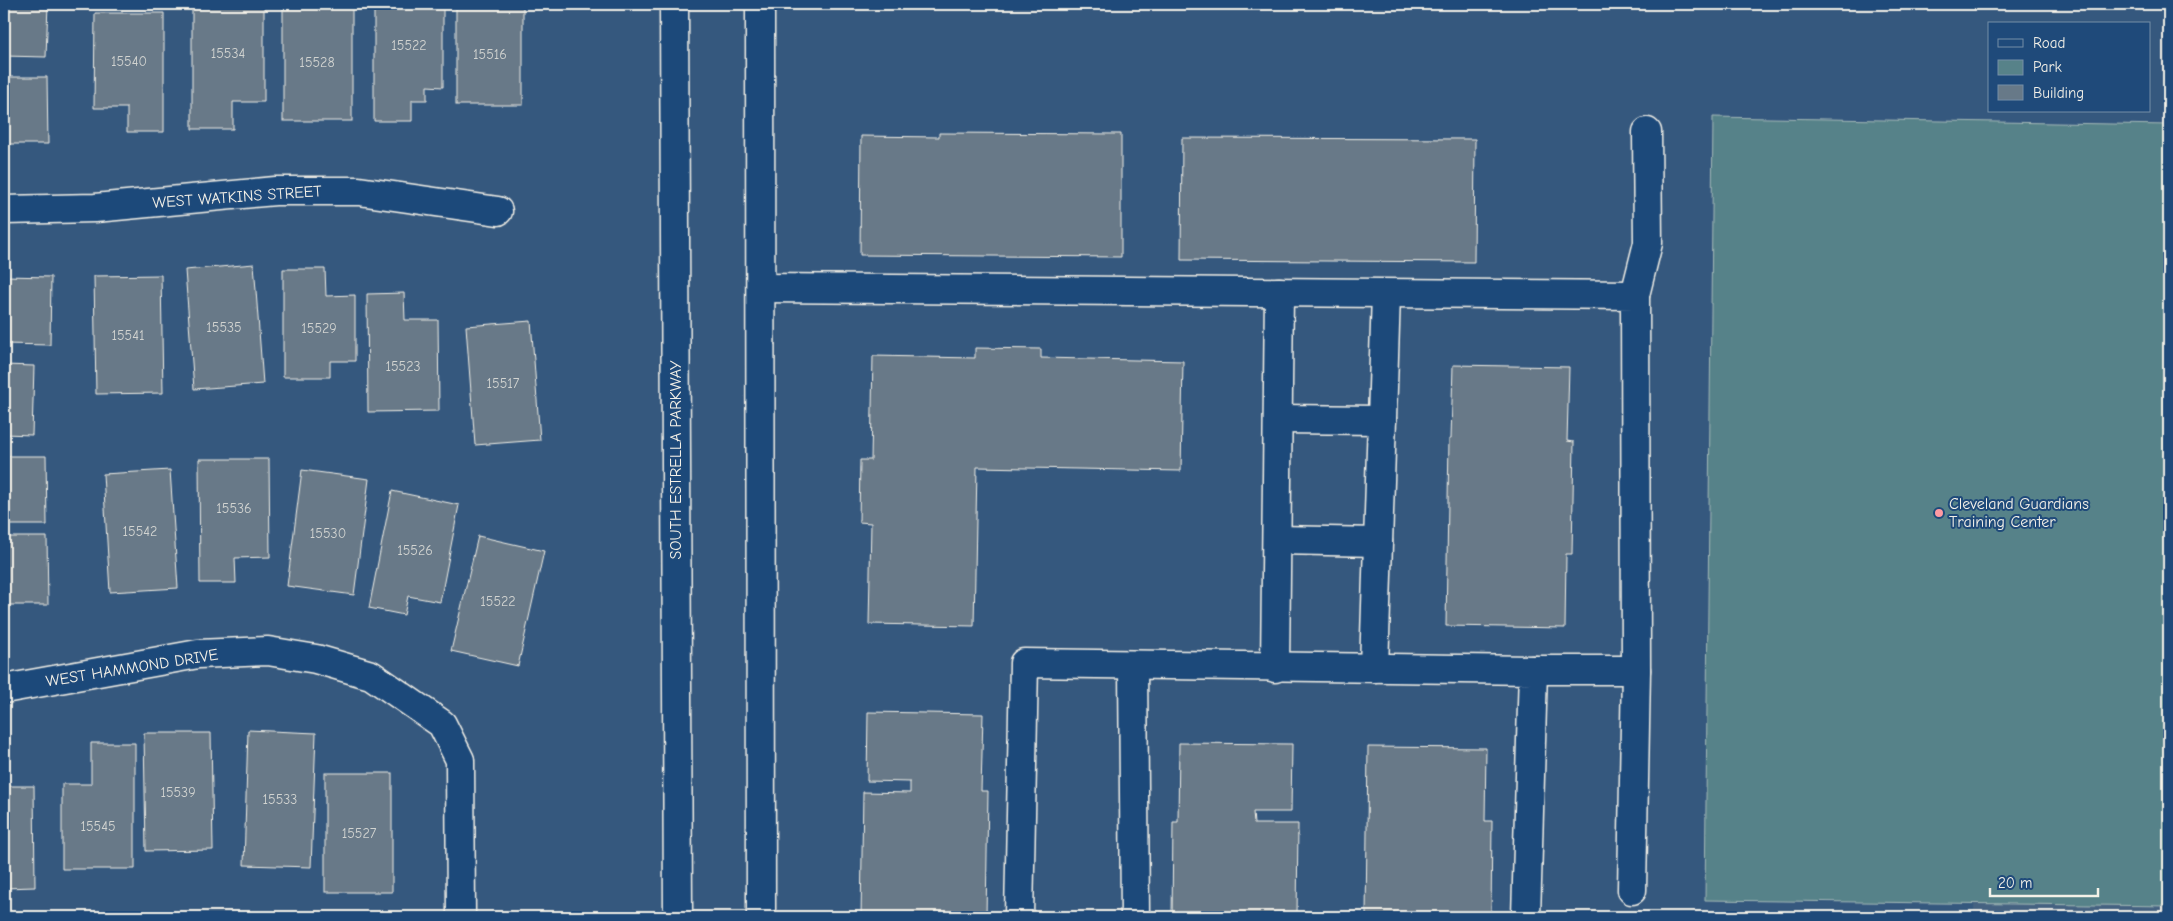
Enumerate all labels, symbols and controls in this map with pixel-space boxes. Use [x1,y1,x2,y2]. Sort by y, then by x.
legend [1988,22,2150,112]
text: Road [2033,34,2065,52]
house number: 15522 [391,37,427,54]
house number: 15534 [211,45,246,62]
house number: 15516 [473,46,507,63]
house number: 15540 [111,53,147,70]
house number: 15528 [299,54,335,71]
text: Park [2033,58,2062,76]
text: Building [2033,84,2084,102]
street label: WEST WATKINS STREET [152,182,323,212]
house number: 15535 [206,319,242,336]
house number: 15529 [301,320,337,337]
house number: 15541 [111,327,145,344]
house number: 15523 [385,358,421,375]
street label: SOUTH ESTRELLA PARKWAY [667,360,685,560]
house number: 15517 [487,375,520,392]
place label: Cleveland Guardians Training Center [1949,495,2089,531]
house number: 15536 [216,500,252,517]
marker: Cleveland Guardians Training Center [1933,507,1945,519]
house number: 15542 [123,523,157,540]
house number: 15530 [310,525,346,542]
house number: 15526 [397,542,433,559]
house number: 15522 [480,593,516,610]
street label: WEST HAMMOND DRIVE [45,645,220,691]
house number: 15539 [160,784,196,801]
house number: 15533 [263,791,297,808]
house number: 15545 [80,818,116,835]
house number: 15527 [342,825,377,842]
scale bar [1990,866,2098,898]
text: 20 m [1998,874,2032,892]

